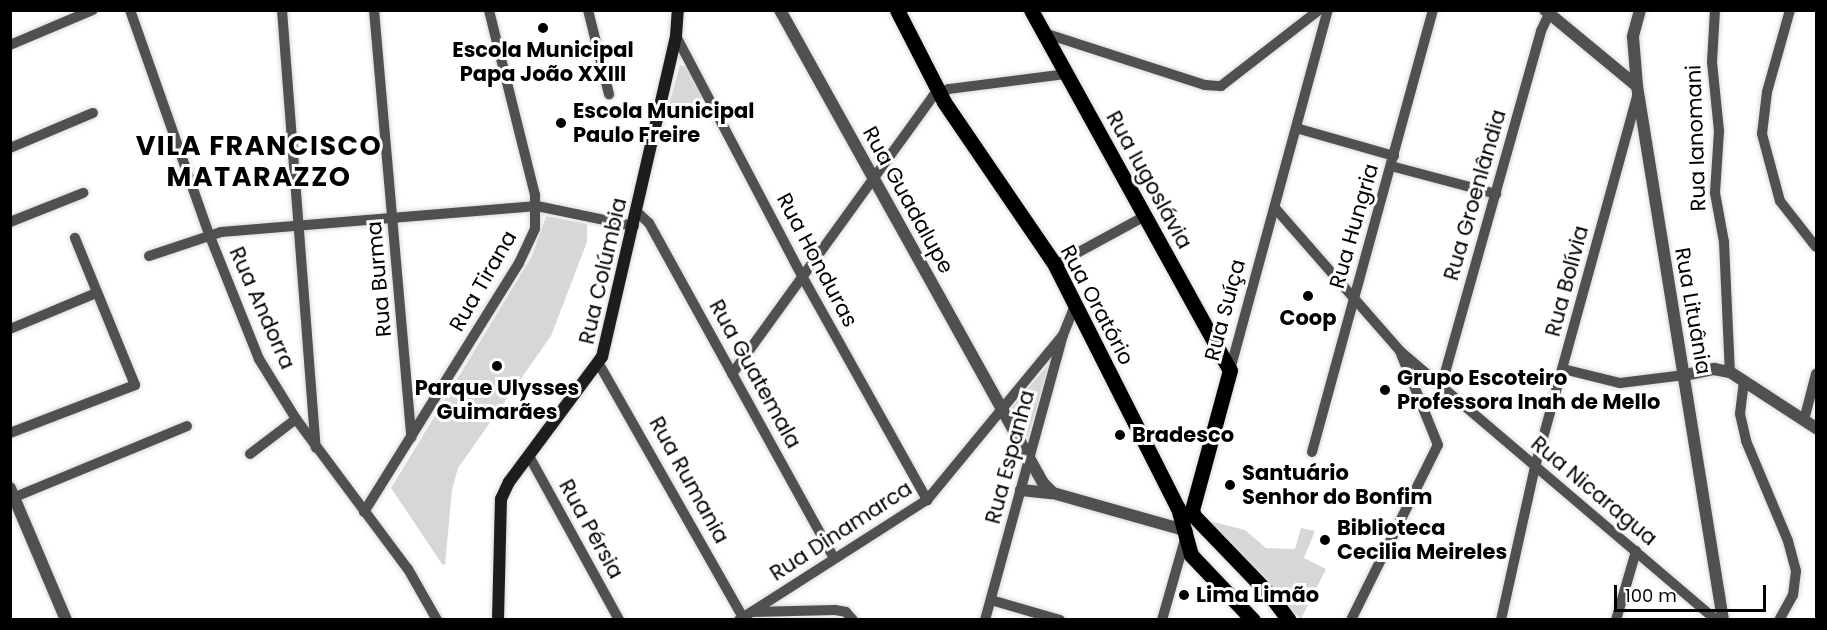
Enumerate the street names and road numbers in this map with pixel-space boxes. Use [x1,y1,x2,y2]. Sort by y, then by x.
street label: Rua Ianomani [1681,64,1711,212]
street label: Rua Iugoslávia [1101,107,1197,253]
street label: Rua Groenlândia [1439,107,1511,283]
street label: Rua Guadalupe [857,122,959,278]
street label: Rua Hungria [1324,161,1384,291]
street label: Rua Honduras [771,189,863,331]
street label: Rua Colúmbia [574,195,632,347]
street label: Rua Burma [361,220,397,338]
street label: Rua Bolívia [1540,223,1594,339]
street label: Rua Tirana [444,226,522,336]
street label: Rua Oratório [1055,241,1139,369]
street label: Rua Andorra [224,243,300,373]
street label: Rua Lituânia [1669,246,1717,376]
street label: Rua Suíça [1199,257,1251,363]
street label: Rua Guatemala [704,295,806,453]
street label: Rua Espanha [980,387,1040,527]
street label: Rua Rumania [644,412,734,548]
street label: Rua Nicaragua [1526,431,1662,551]
street label: Rua Pérsia [553,475,629,583]
street label: Rua Dinamarca [765,476,917,586]

